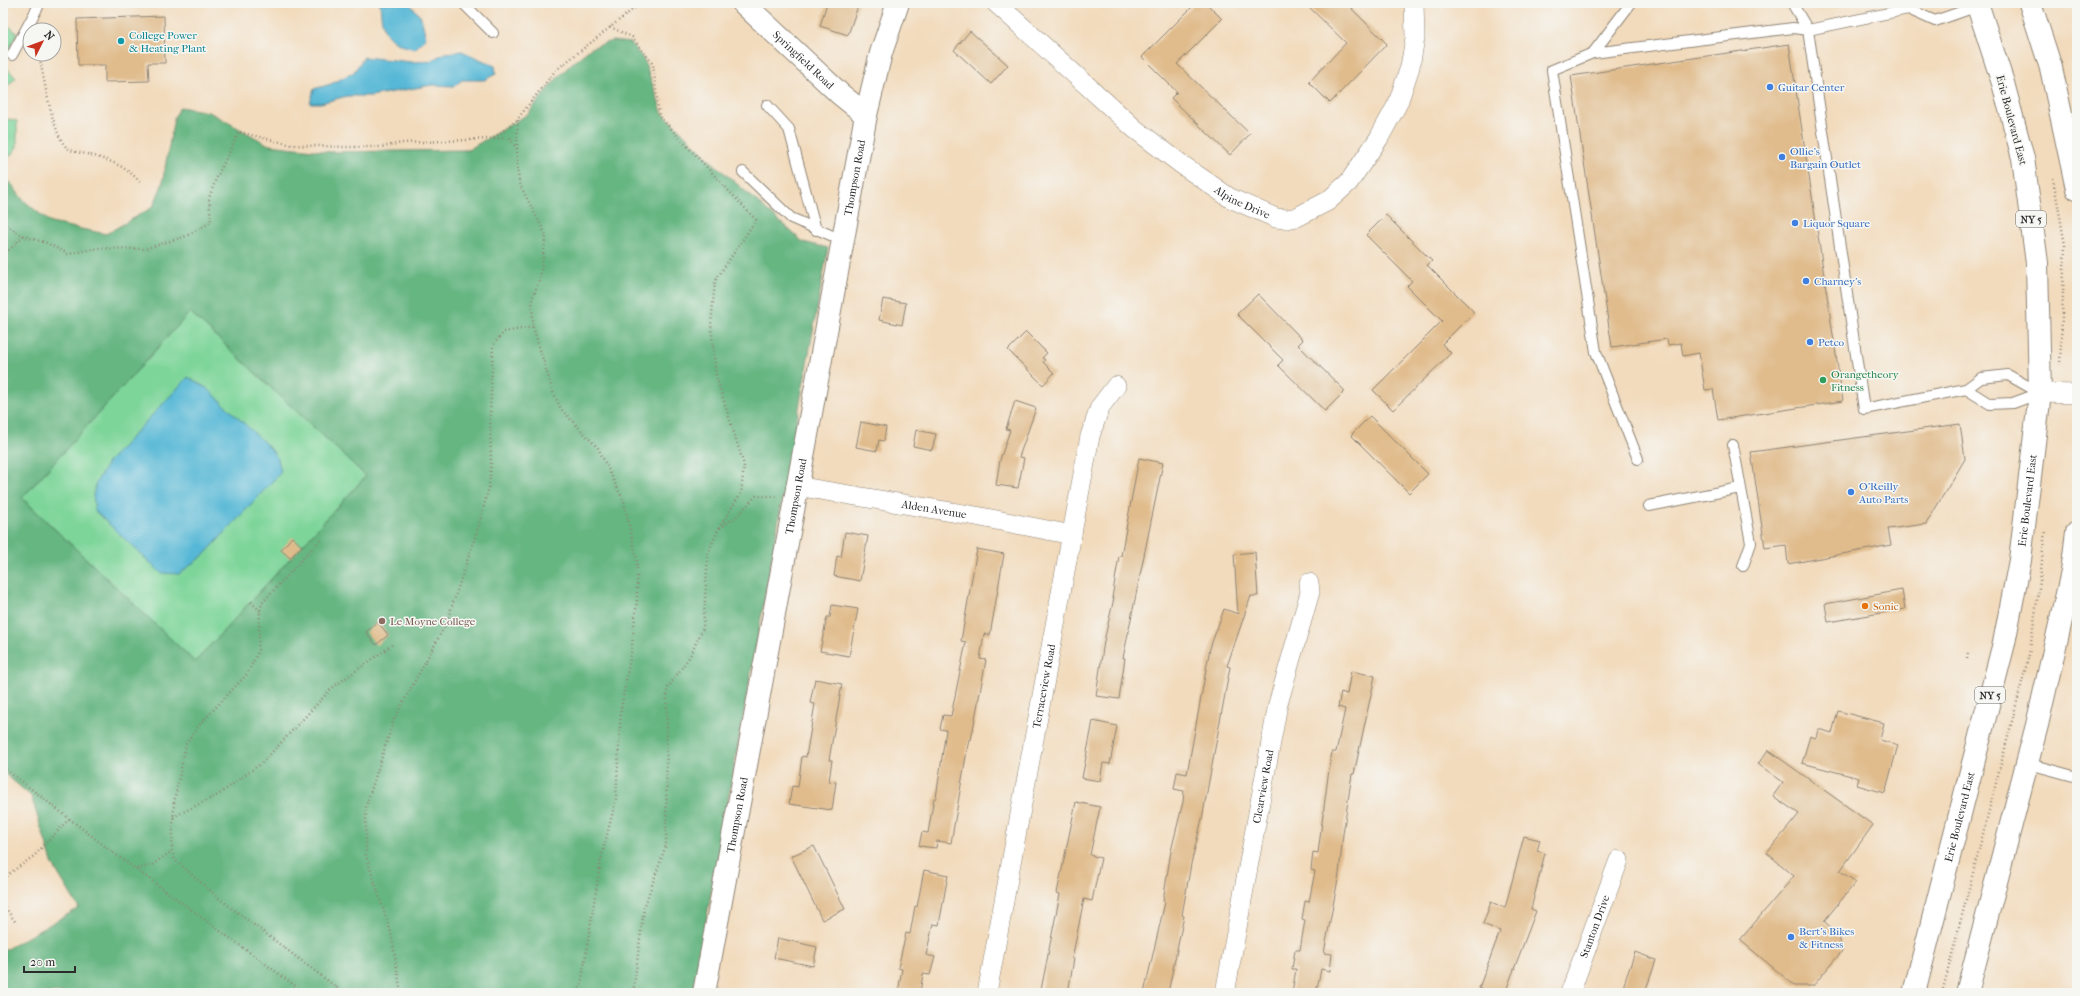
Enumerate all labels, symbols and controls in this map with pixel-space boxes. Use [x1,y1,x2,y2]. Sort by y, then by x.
north arrow [22,22,62,62]
text: N [41,28,57,44]
street label: Springfield Road [770,28,837,93]
place label: College Power & Heating Plant [129,29,206,55]
marker: College Power & Heating Plant [116,36,126,46]
street label: Erie Boulevard East [1993,74,2030,167]
place label: Guitar Center [1778,81,1845,94]
marker: Guitar Center [1765,82,1775,92]
street label: Thompson Road [842,138,868,217]
place label: Ollie's Bargain Outlet [1790,145,1861,171]
marker: Ollie's Bargain Outlet [1777,152,1787,162]
street label: Alpine Drive [1211,183,1272,222]
road number: NY 5 [2016,211,2046,227]
place label: Liquor Square [1803,217,1871,230]
marker: Liquor Square [1790,218,1800,228]
place label: Charney's [1814,275,1861,288]
marker: Charney's [1801,276,1811,286]
place label: Petco [1818,336,1845,349]
marker: Petco [1805,337,1815,347]
place label: Orangetheory Fitness [1831,368,1900,394]
marker: Orangetheory Fitness [1818,375,1828,385]
street label: Erie Boulevard East [2016,454,2040,547]
street label: Thompson Road [783,456,810,536]
place label: O'Reilly Auto Parts [1858,480,1908,506]
marker: O'Reilly Auto Parts [1846,487,1856,497]
street label: Alden Avenue [899,498,968,521]
place label: Sonic [1873,600,1899,613]
marker: Sonic [1860,601,1870,611]
place label: Le Moyne College [390,615,476,628]
marker: Le Moyne College [377,616,387,626]
street label: Terraceview Road [1030,642,1059,730]
road number: NY 5 [1975,687,2005,703]
street label: Clearview Road [1250,748,1277,824]
street label: Erie Boulevard East [1942,770,1978,863]
street label: Thompson Road [724,775,751,854]
street label: Stanton Drive [1577,893,1613,960]
place label: Bert's Bikes & Fitness [1799,925,1854,951]
marker: Bert's Bikes & Fitness [1786,932,1796,942]
scale bar [24,948,75,974]
text: 20 m [30,955,55,969]

